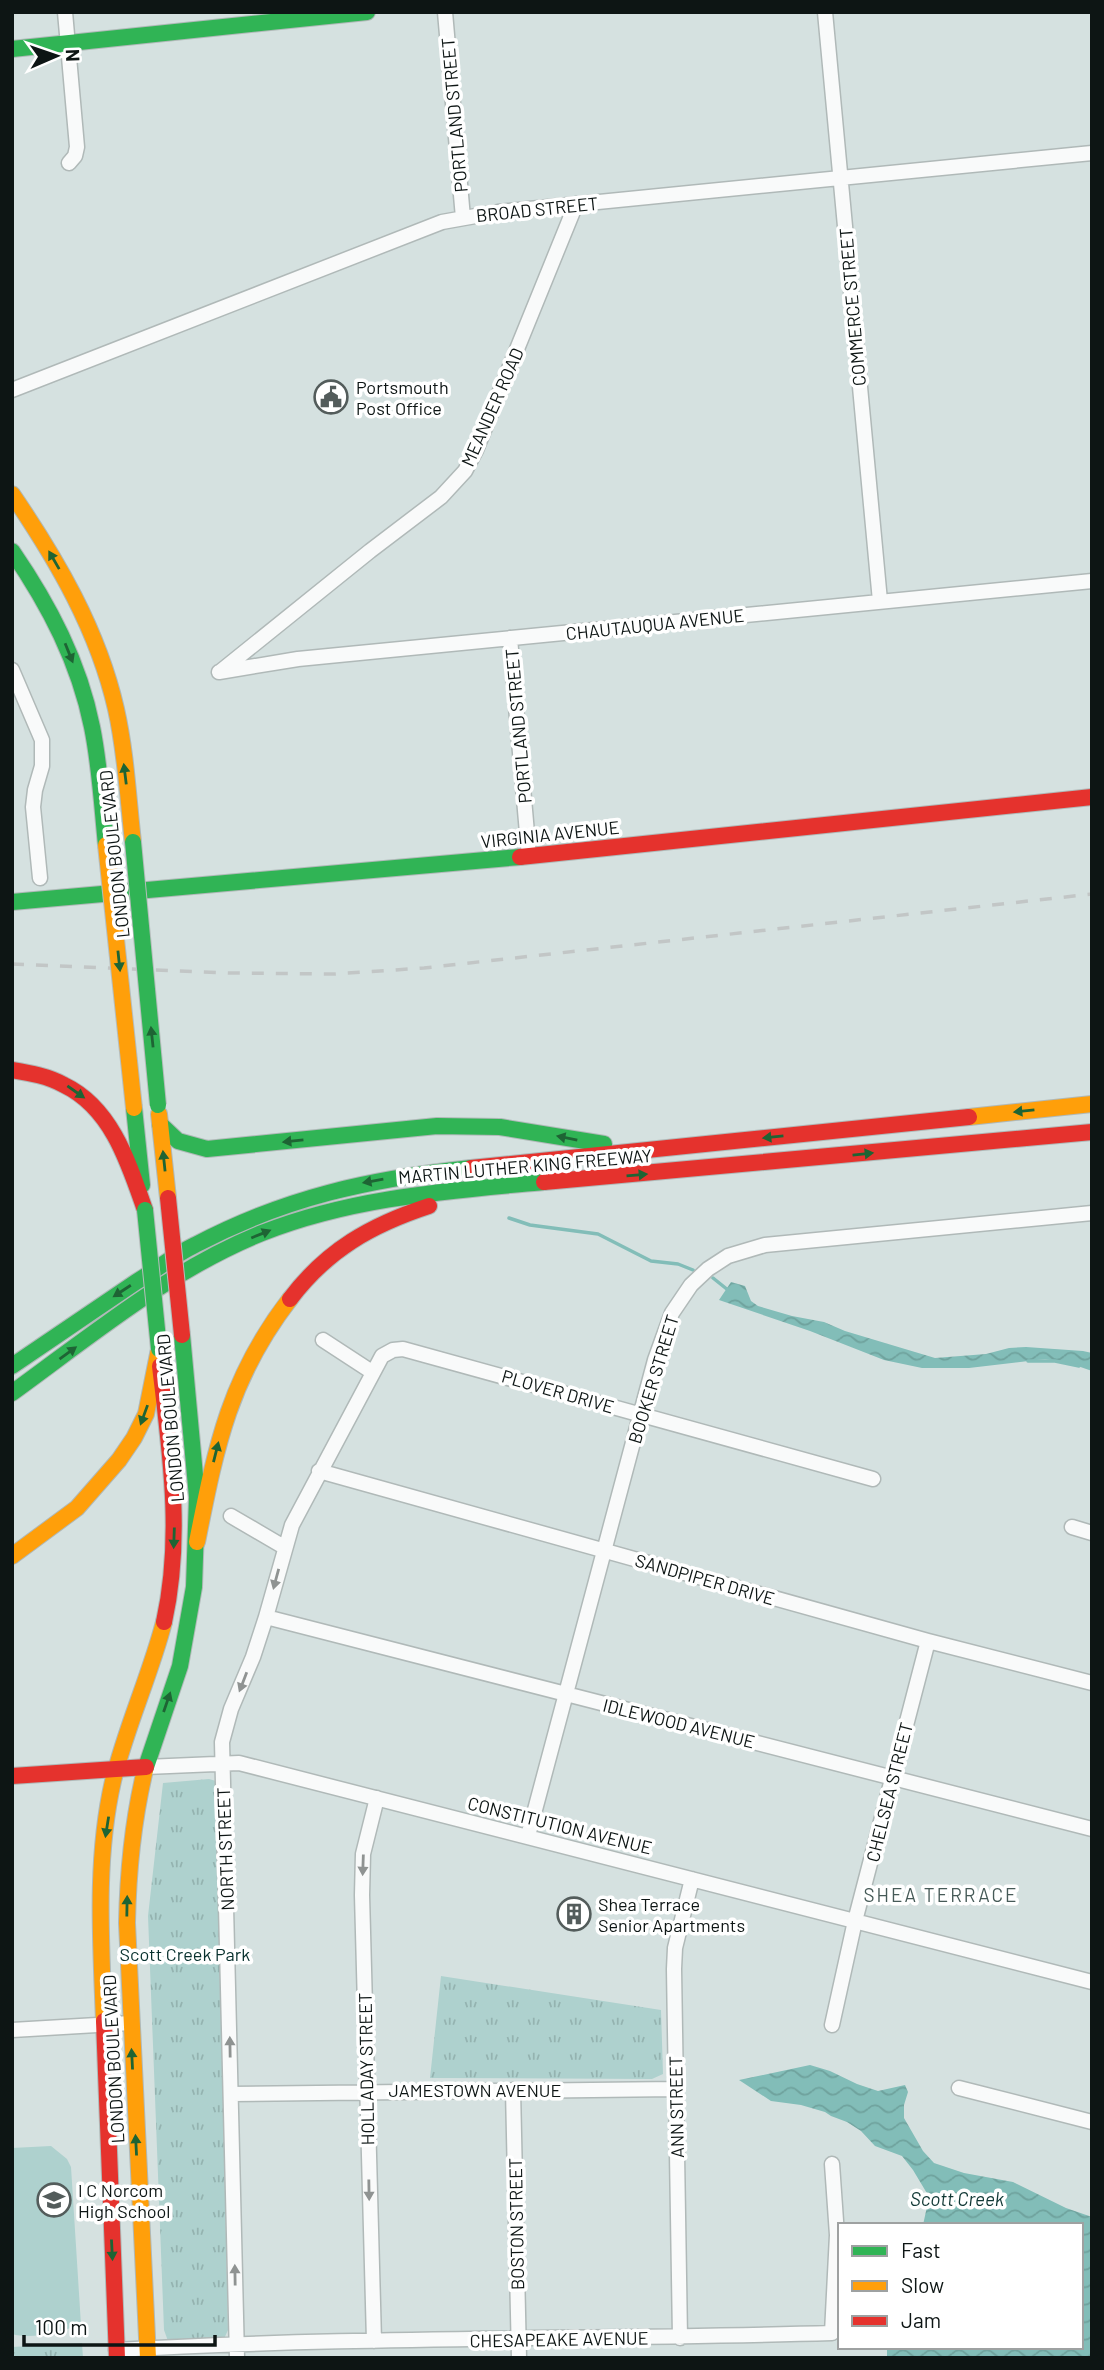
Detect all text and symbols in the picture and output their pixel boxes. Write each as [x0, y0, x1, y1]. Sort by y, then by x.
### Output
north arrow [21, 21, 91, 91]
street label: PORTLAND STREET [436, 37, 472, 193]
text: N [62, 49, 85, 62]
street label: BROAD STREET [475, 192, 599, 226]
street label: COMMERCE STREET [834, 227, 870, 387]
street label: MEANDER ROAD [456, 344, 528, 470]
place label: Portsmouth Post Office [356, 376, 449, 419]
public building icon: Portsmouth Post Office [312, 378, 350, 416]
one-way arrow [48, 551, 60, 570]
street label: CHAUTAUQUA AVENUE [565, 604, 745, 644]
one-way arrow [63, 643, 74, 664]
street label: PORTLAND STREET [500, 648, 536, 804]
one-way arrow [120, 763, 131, 785]
street label: LONDON BOULEVARD [94, 769, 134, 939]
street label: VIRGINIA AVENUE [480, 816, 620, 852]
one-way arrow [113, 950, 124, 972]
one-way arrow [146, 1026, 157, 1048]
one-way arrow [67, 1085, 85, 1099]
one-way arrow [1013, 1106, 1035, 1117]
one-way arrow [762, 1132, 784, 1143]
one-way arrow [556, 1133, 578, 1144]
one-way arrow [281, 1136, 303, 1147]
street label: MARTIN LUTHER KING FREEWAY [397, 1144, 653, 1188]
one-way arrow [853, 1148, 875, 1159]
one-way arrow [158, 1150, 169, 1172]
one-way arrow [626, 1169, 648, 1180]
one-way arrow [362, 1176, 384, 1187]
one-way arrow [251, 1229, 272, 1240]
one-way arrow [112, 1285, 131, 1298]
street label: BOOKER STREET [623, 1312, 683, 1446]
street label: LONDON BOULEVARD [152, 1333, 188, 1503]
one-way arrow [59, 1346, 77, 1360]
street label: PLOVER DRIVE [499, 1364, 617, 1418]
one-way arrow [138, 1404, 149, 1425]
one-way arrow [211, 1441, 222, 1463]
one-way arrow [169, 1528, 180, 1550]
street label: SANDPIPER DRIVE [633, 1549, 777, 1609]
one-way arrow [270, 1569, 281, 1591]
one-way arrow [238, 1671, 249, 1692]
one-way arrow [162, 1691, 173, 1712]
street label: IDLEWOOD AVENUE [601, 1693, 757, 1753]
street label: CHELSEA STREET [861, 1720, 917, 1864]
street label: NORTH STREET [212, 1787, 238, 1911]
street label: CONSTITUTION AVENUE [466, 1791, 654, 1859]
one-way arrow [101, 1816, 112, 1838]
one-way arrow [357, 1854, 368, 1876]
district label: SHEA TERRACE [864, 1883, 1018, 1906]
place label: Shea Terrace Senior Apartments [598, 1893, 745, 1936]
one-way arrow [121, 1895, 133, 1917]
building icon: Shea Terrace Senior Apartments [555, 1895, 593, 1933]
park label: Scott Creek Park [120, 1943, 250, 1965]
street label: LONDON BOULEVARD [98, 1974, 128, 2144]
street label: HOLLADAY STREET [354, 1992, 378, 2146]
one-way arrow [224, 2036, 236, 2058]
one-way arrow [127, 2047, 138, 2069]
street label: ANN STREET [664, 2056, 688, 2158]
street label: JAMESTOWN AVENUE [389, 2079, 561, 2101]
one-way arrow [131, 2133, 142, 2155]
street label: BOSTON STREET [504, 2158, 528, 2290]
place label: I C Norcom High School [78, 2179, 171, 2222]
one-way arrow [363, 2179, 375, 2201]
school or university icon: I C Norcom High School [35, 2181, 73, 2219]
water label: Scott Creek [910, 2187, 1005, 2210]
legend [838, 2223, 1083, 2349]
text: Fast [901, 2237, 941, 2262]
one-way arrow [107, 2239, 118, 2261]
one-way arrow [229, 2264, 240, 2286]
text: Slow [901, 2272, 944, 2297]
scale bar [24, 2304, 215, 2348]
text: Jam [901, 2307, 941, 2332]
text: 100 m [35, 2314, 88, 2339]
street label: CHESAPEAKE AVENUE [469, 2326, 649, 2352]

